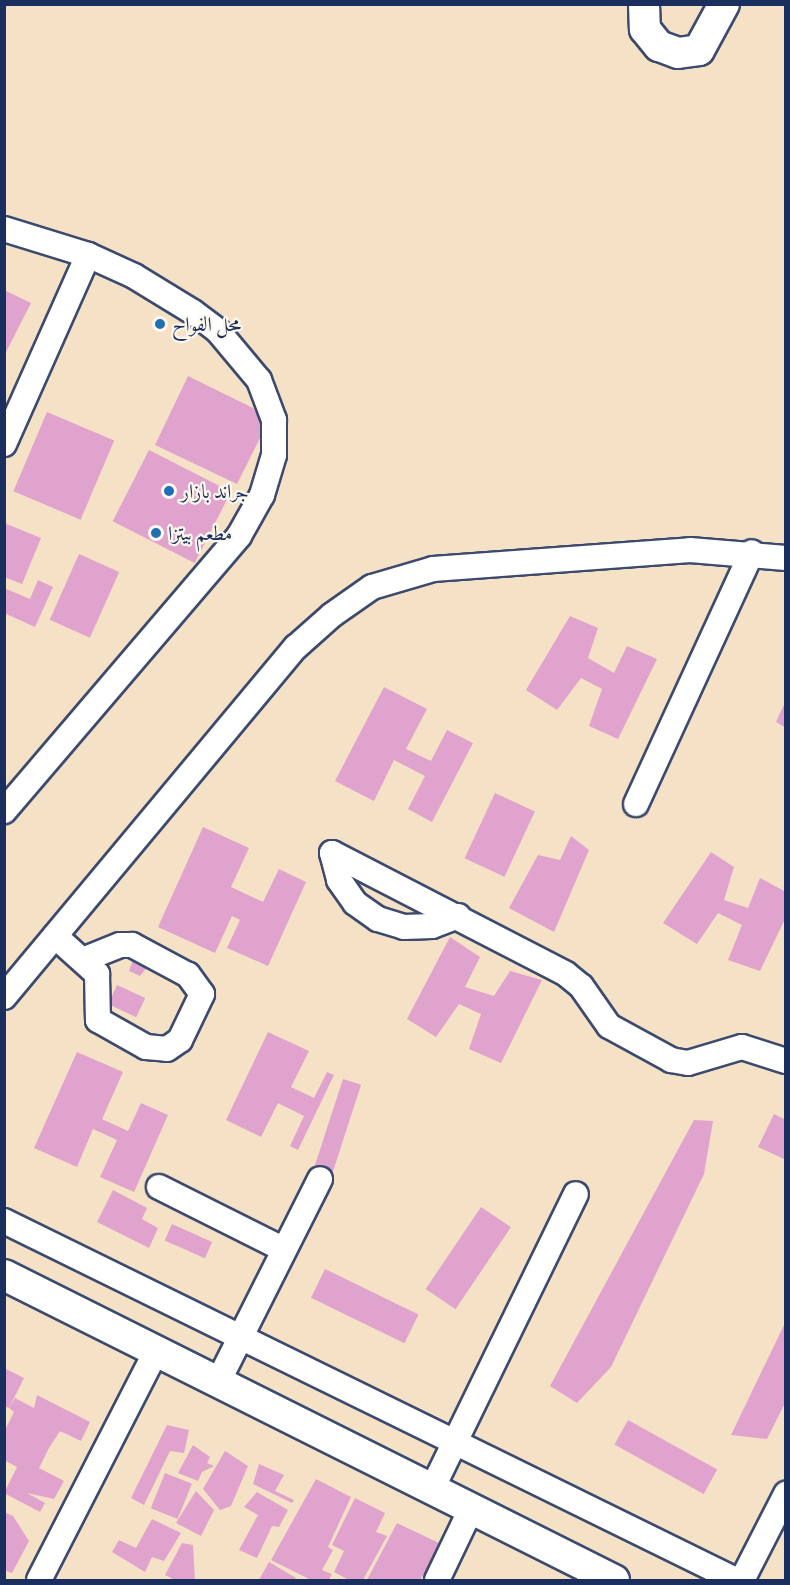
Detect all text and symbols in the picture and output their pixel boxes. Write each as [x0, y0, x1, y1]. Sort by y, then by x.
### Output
place label: محل الفواح [172, 312, 241, 336]
marker: محل الفواح [153, 317, 167, 331]
place label: جراند بازار [181, 479, 249, 503]
marker: جراند بازار [162, 484, 176, 498]
place label: مطعم بيتزا [168, 521, 232, 545]
marker: مطعم بيتزا [149, 526, 163, 540]

